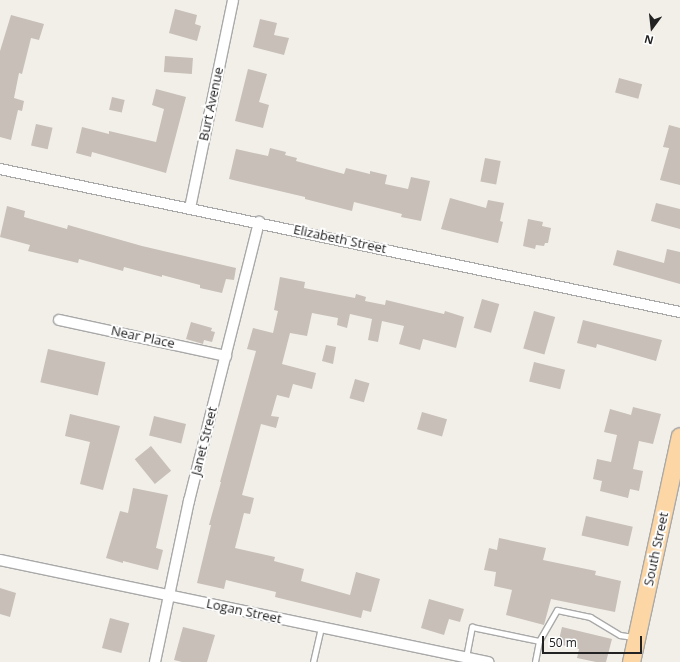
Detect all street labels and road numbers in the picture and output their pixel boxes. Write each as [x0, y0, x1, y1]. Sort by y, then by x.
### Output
street label: Burt Avenue [196, 66, 226, 142]
street label: Elizabeth Street [292, 222, 388, 256]
street label: Near Place [110, 323, 176, 351]
street label: Janet Street [188, 405, 220, 477]
street label: South Street [641, 511, 671, 587]
street label: Logan Street [205, 595, 283, 627]

